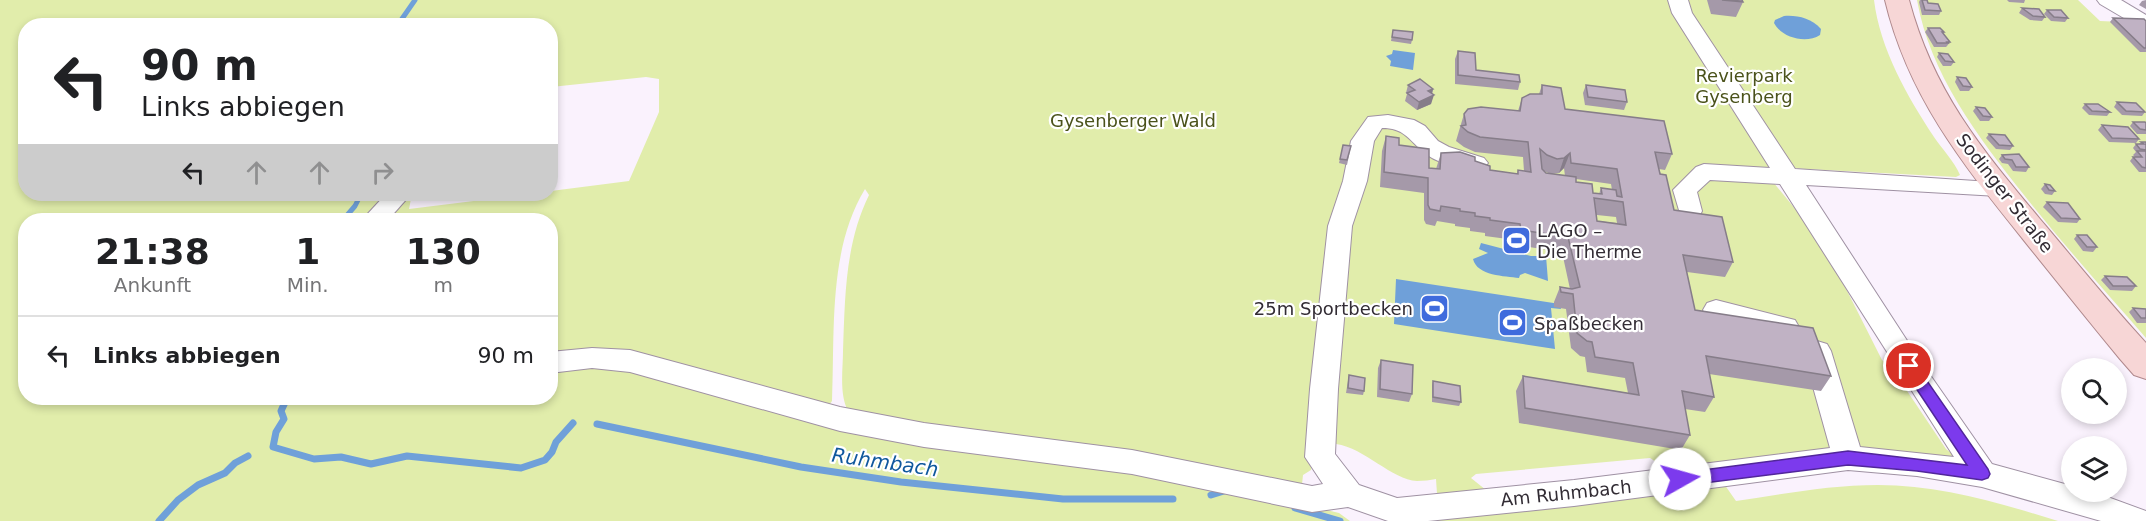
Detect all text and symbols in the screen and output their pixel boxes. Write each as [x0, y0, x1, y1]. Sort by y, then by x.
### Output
text: 90 m [141, 41, 258, 90]
icon: left [42, 42, 120, 120]
park label: Revierpark Gysenberg [1695, 65, 1793, 107]
text: Links abbiegen [141, 91, 345, 122]
park label: Gysenberger Wald [1050, 110, 1216, 131]
street label: Sodinger Straße [1952, 129, 2058, 257]
icon: left [177, 156, 210, 189]
icon: ahead [240, 156, 273, 189]
icon: ahead [303, 156, 336, 189]
icon: right [366, 156, 399, 189]
place label: LAGO – Die Therme [1537, 220, 1642, 262]
sports icon: LAGO – Die Therme [1500, 224, 1532, 256]
text: 21:38 [95, 231, 210, 272]
text: 1 [295, 231, 320, 272]
text: 130 [406, 231, 481, 272]
text: Ankunft [114, 273, 191, 297]
text: Min. [287, 273, 329, 297]
text: m [434, 273, 453, 297]
sports icon: 25m Sportbecken [1418, 292, 1450, 324]
place label: 25m Sportbecken [1254, 298, 1413, 319]
sports icon: Spaßbecken [1497, 307, 1529, 339]
place label: Spaßbecken [1534, 313, 1644, 334]
icon: left [42, 339, 75, 372]
pin [1883, 340, 1934, 391]
text: Links abbiegen [93, 343, 281, 368]
text: 90 m [478, 343, 534, 368]
icon: arrive [1892, 349, 1925, 382]
map controls [2061, 358, 2127, 502]
button: search [2061, 358, 2127, 424]
button: layers [2061, 436, 2127, 502]
water label: Ruhmbach [830, 443, 940, 481]
position arrow [1648, 447, 1712, 511]
street label: Am Ruhmbach [1500, 476, 1632, 510]

